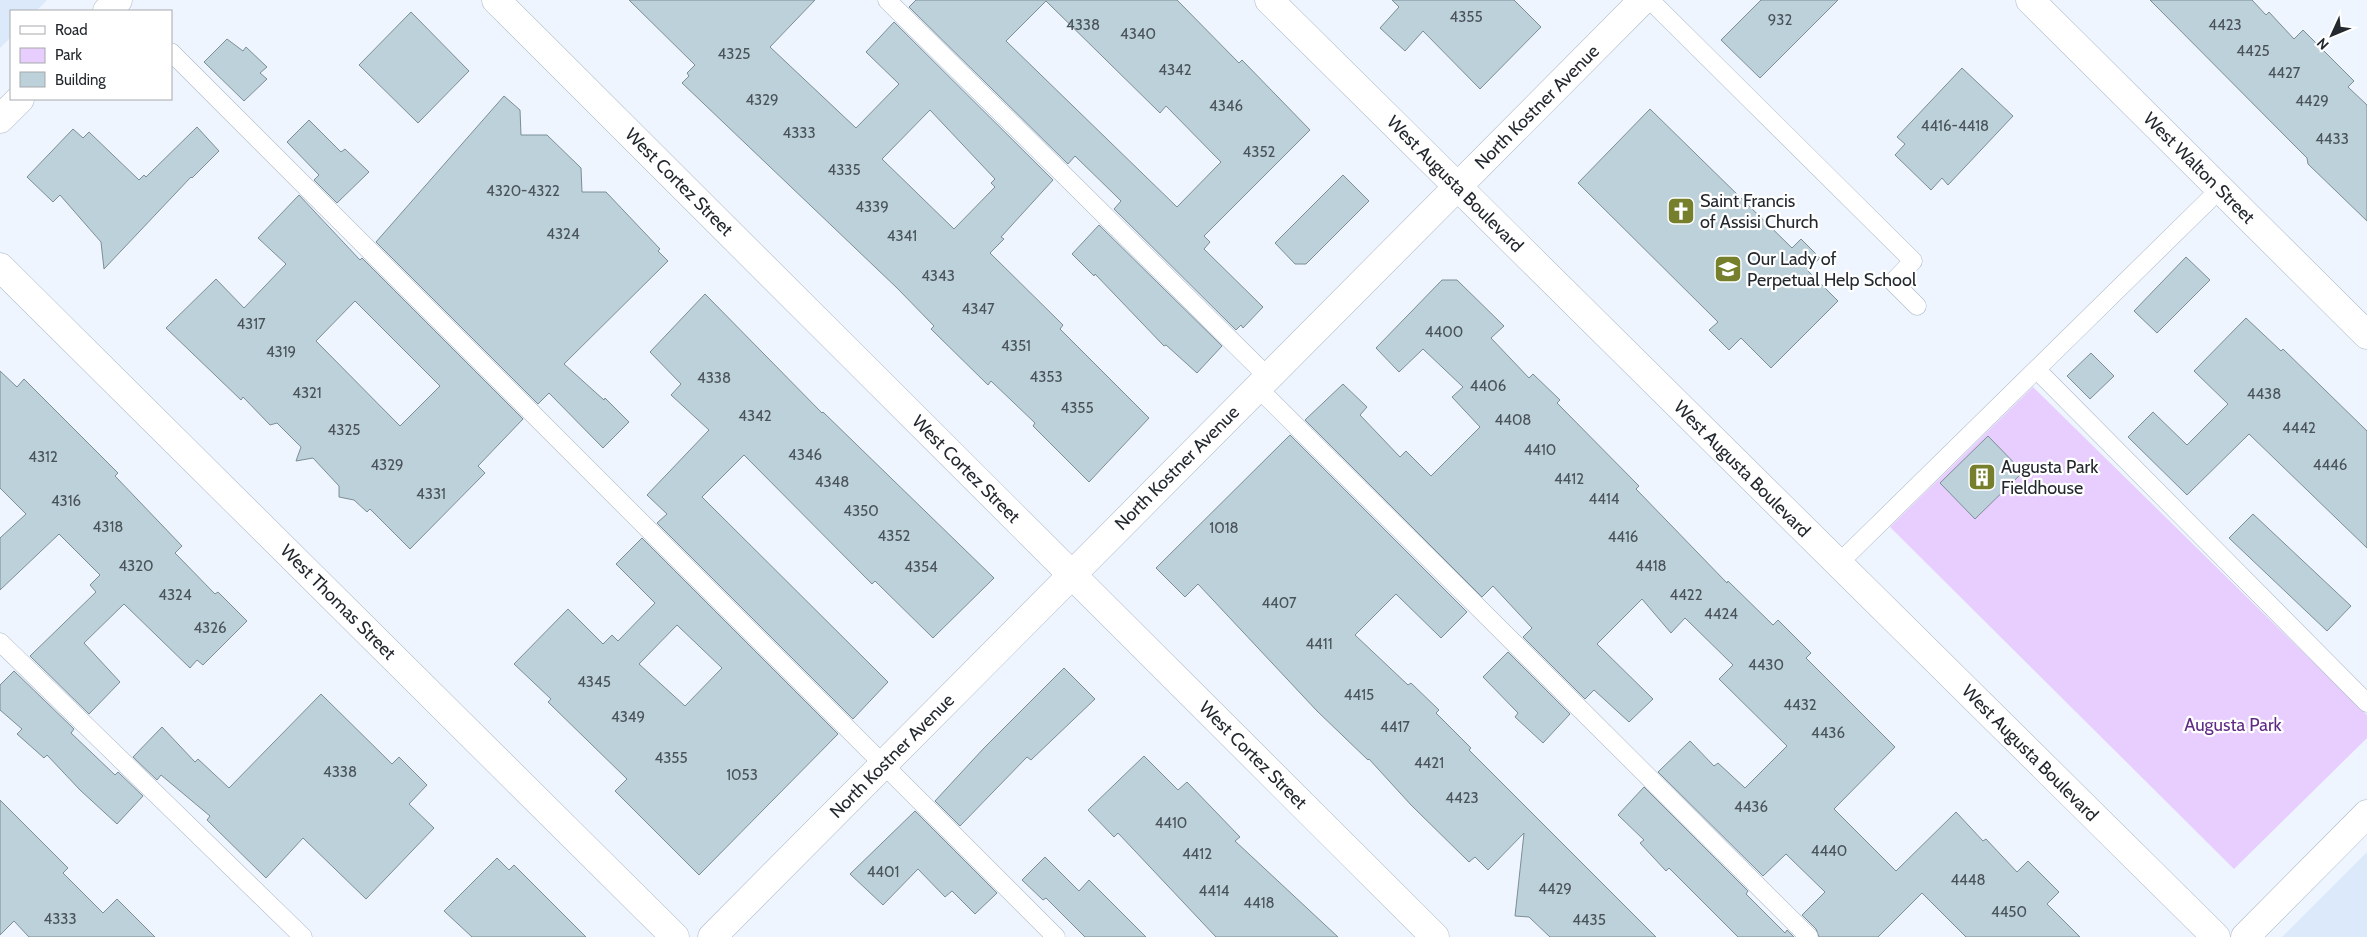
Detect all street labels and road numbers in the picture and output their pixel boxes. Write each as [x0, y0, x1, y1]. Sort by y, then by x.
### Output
street label: North Kostner Avenue [1470, 40, 1604, 174]
street label: West Walton Street [2139, 108, 2259, 228]
street label: West Augusta Boulevard [1382, 111, 1528, 257]
street label: West Cortez Street [620, 123, 738, 241]
street label: West Augusta Boulevard [1669, 396, 1815, 542]
street label: North Kostner Avenue [1110, 401, 1244, 535]
street label: West Cortez Street [907, 410, 1025, 528]
street label: West Thomas Street [276, 540, 400, 664]
street label: West Augusta Boulevard [1957, 680, 2103, 826]
street label: North Kostner Avenue [825, 689, 959, 823]
street label: West Cortez Street [1194, 696, 1312, 814]

